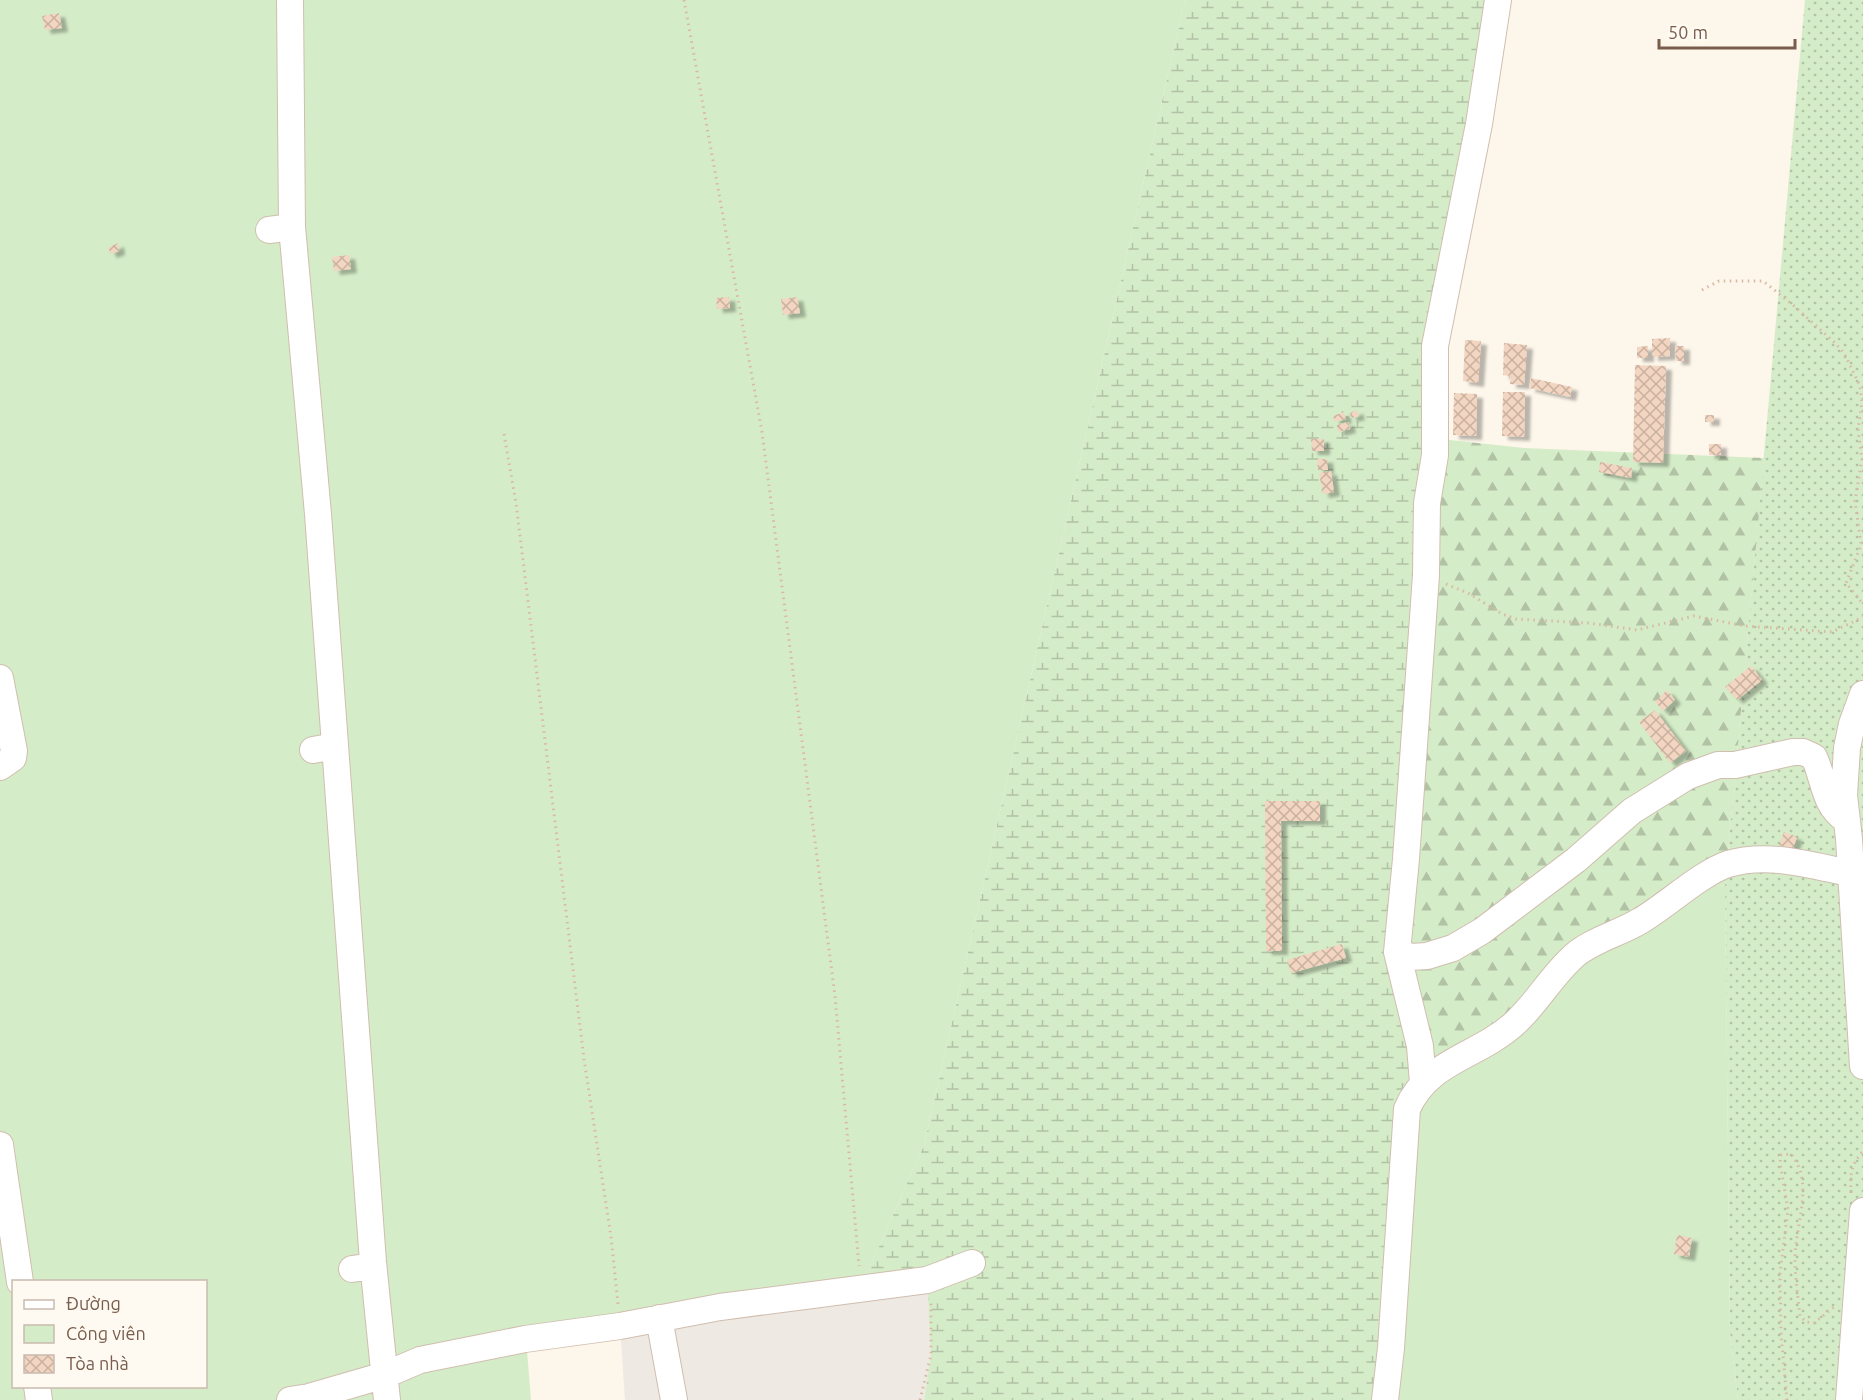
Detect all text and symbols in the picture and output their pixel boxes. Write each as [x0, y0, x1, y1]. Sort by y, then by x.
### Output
scale bar [1659, 12, 1796, 50]
text: 50 m [1668, 22, 1708, 42]
legend [12, 1280, 207, 1388]
text: Đường [66, 1293, 121, 1313]
text: Công viên [66, 1323, 146, 1343]
text: Tòa nhà [66, 1353, 129, 1373]

